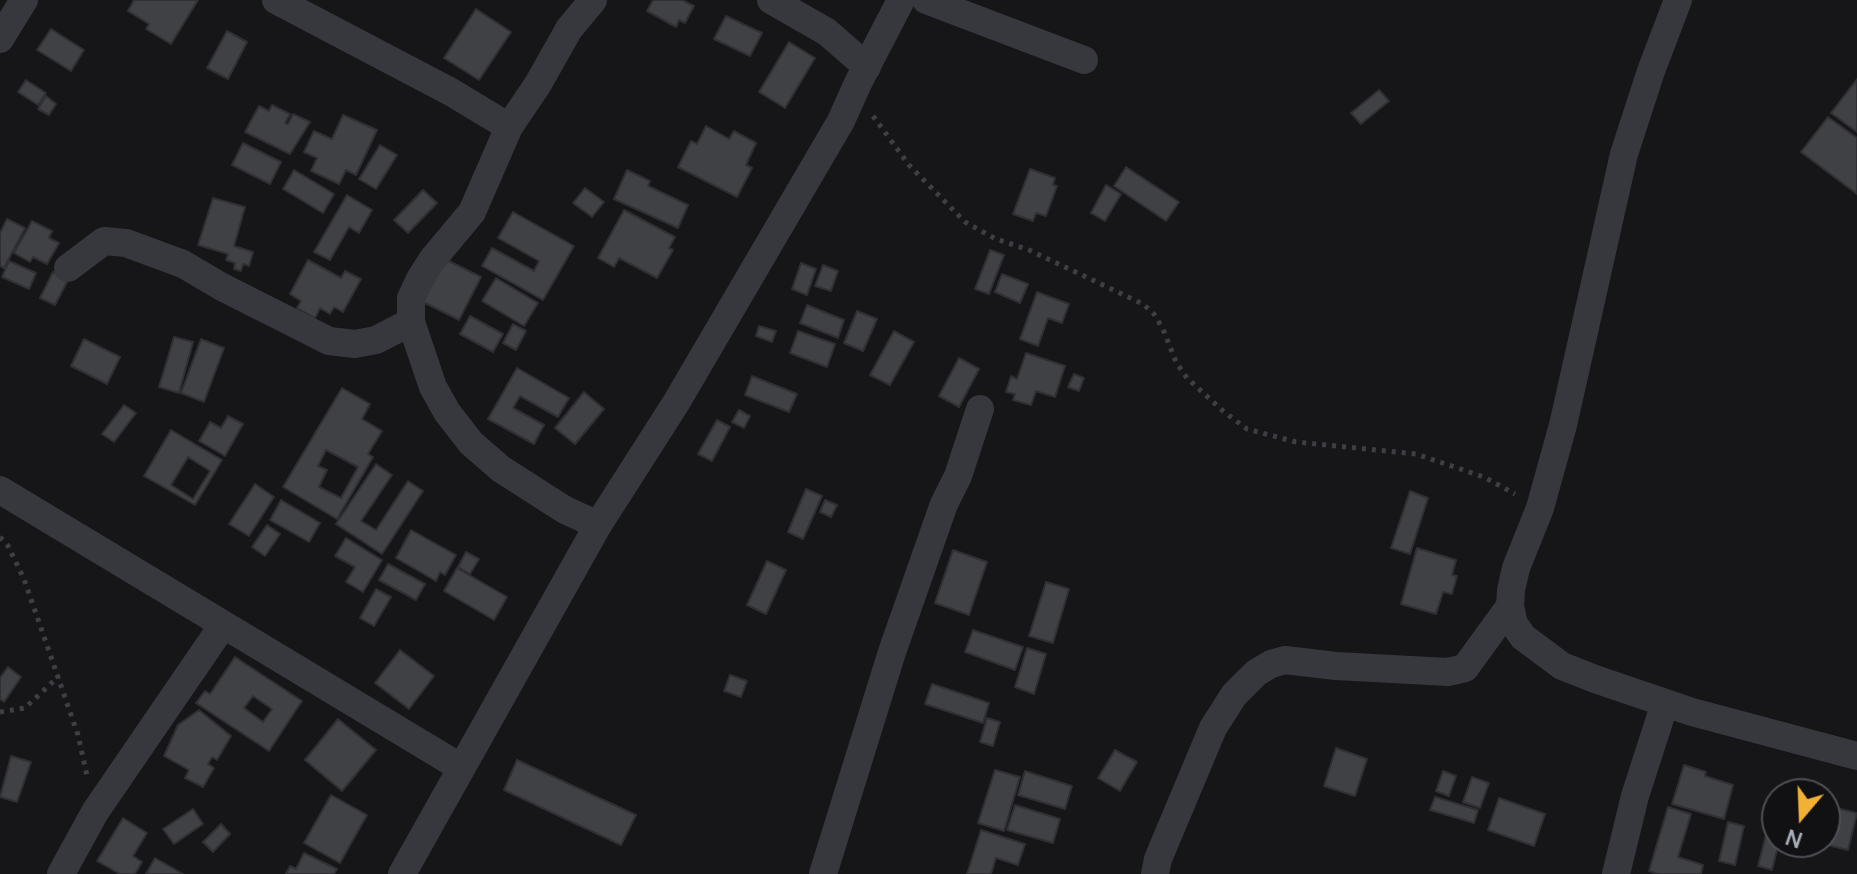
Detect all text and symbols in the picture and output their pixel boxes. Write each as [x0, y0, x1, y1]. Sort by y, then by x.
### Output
north arrow [1761, 778, 1841, 858]
text: N [1781, 822, 1806, 856]

